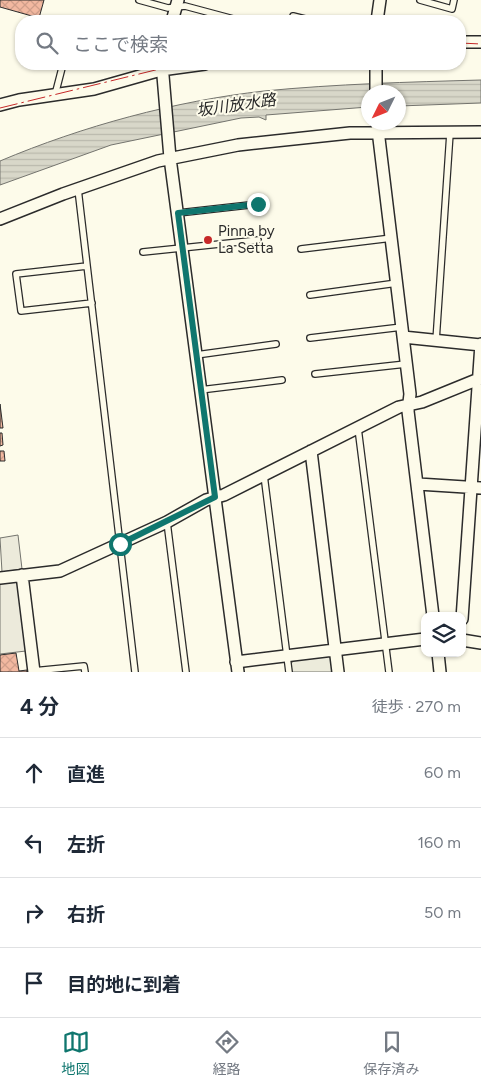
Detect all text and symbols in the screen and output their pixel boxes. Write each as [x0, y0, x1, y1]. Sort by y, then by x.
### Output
search box [15, 15, 466, 70]
icon: search [33, 29, 61, 57]
text: ここで検索 [73, 33, 168, 56]
north arrow [361, 85, 406, 130]
water label: 坂川放水路 [195, 90, 279, 120]
route end [247, 193, 270, 216]
place label: Pinna by La Setta [218, 222, 275, 257]
marker: Pinna by La Setta [202, 234, 214, 246]
route start [109, 533, 132, 556]
map controls [421, 612, 466, 657]
button: layers [421, 612, 466, 657]
text: 4 分 [20, 694, 59, 719]
text: 徒歩 · 270 m [372, 697, 461, 716]
icon: ahead [20, 759, 48, 787]
text: 直進 [67, 763, 105, 786]
text: 60 m [424, 763, 461, 782]
icon: left [20, 829, 48, 857]
text: 左折 [67, 833, 105, 856]
text: 160 m [418, 833, 461, 852]
icon: right [20, 899, 48, 927]
text: 右折 [67, 903, 105, 926]
text: 50 m [424, 903, 461, 922]
icon: arrive [20, 969, 48, 997]
text: 目的地に到着 [67, 973, 181, 996]
tab: 地図 [62, 1028, 90, 1078]
tab: 経路 [213, 1028, 241, 1078]
tab: 保存済み [364, 1028, 420, 1078]

